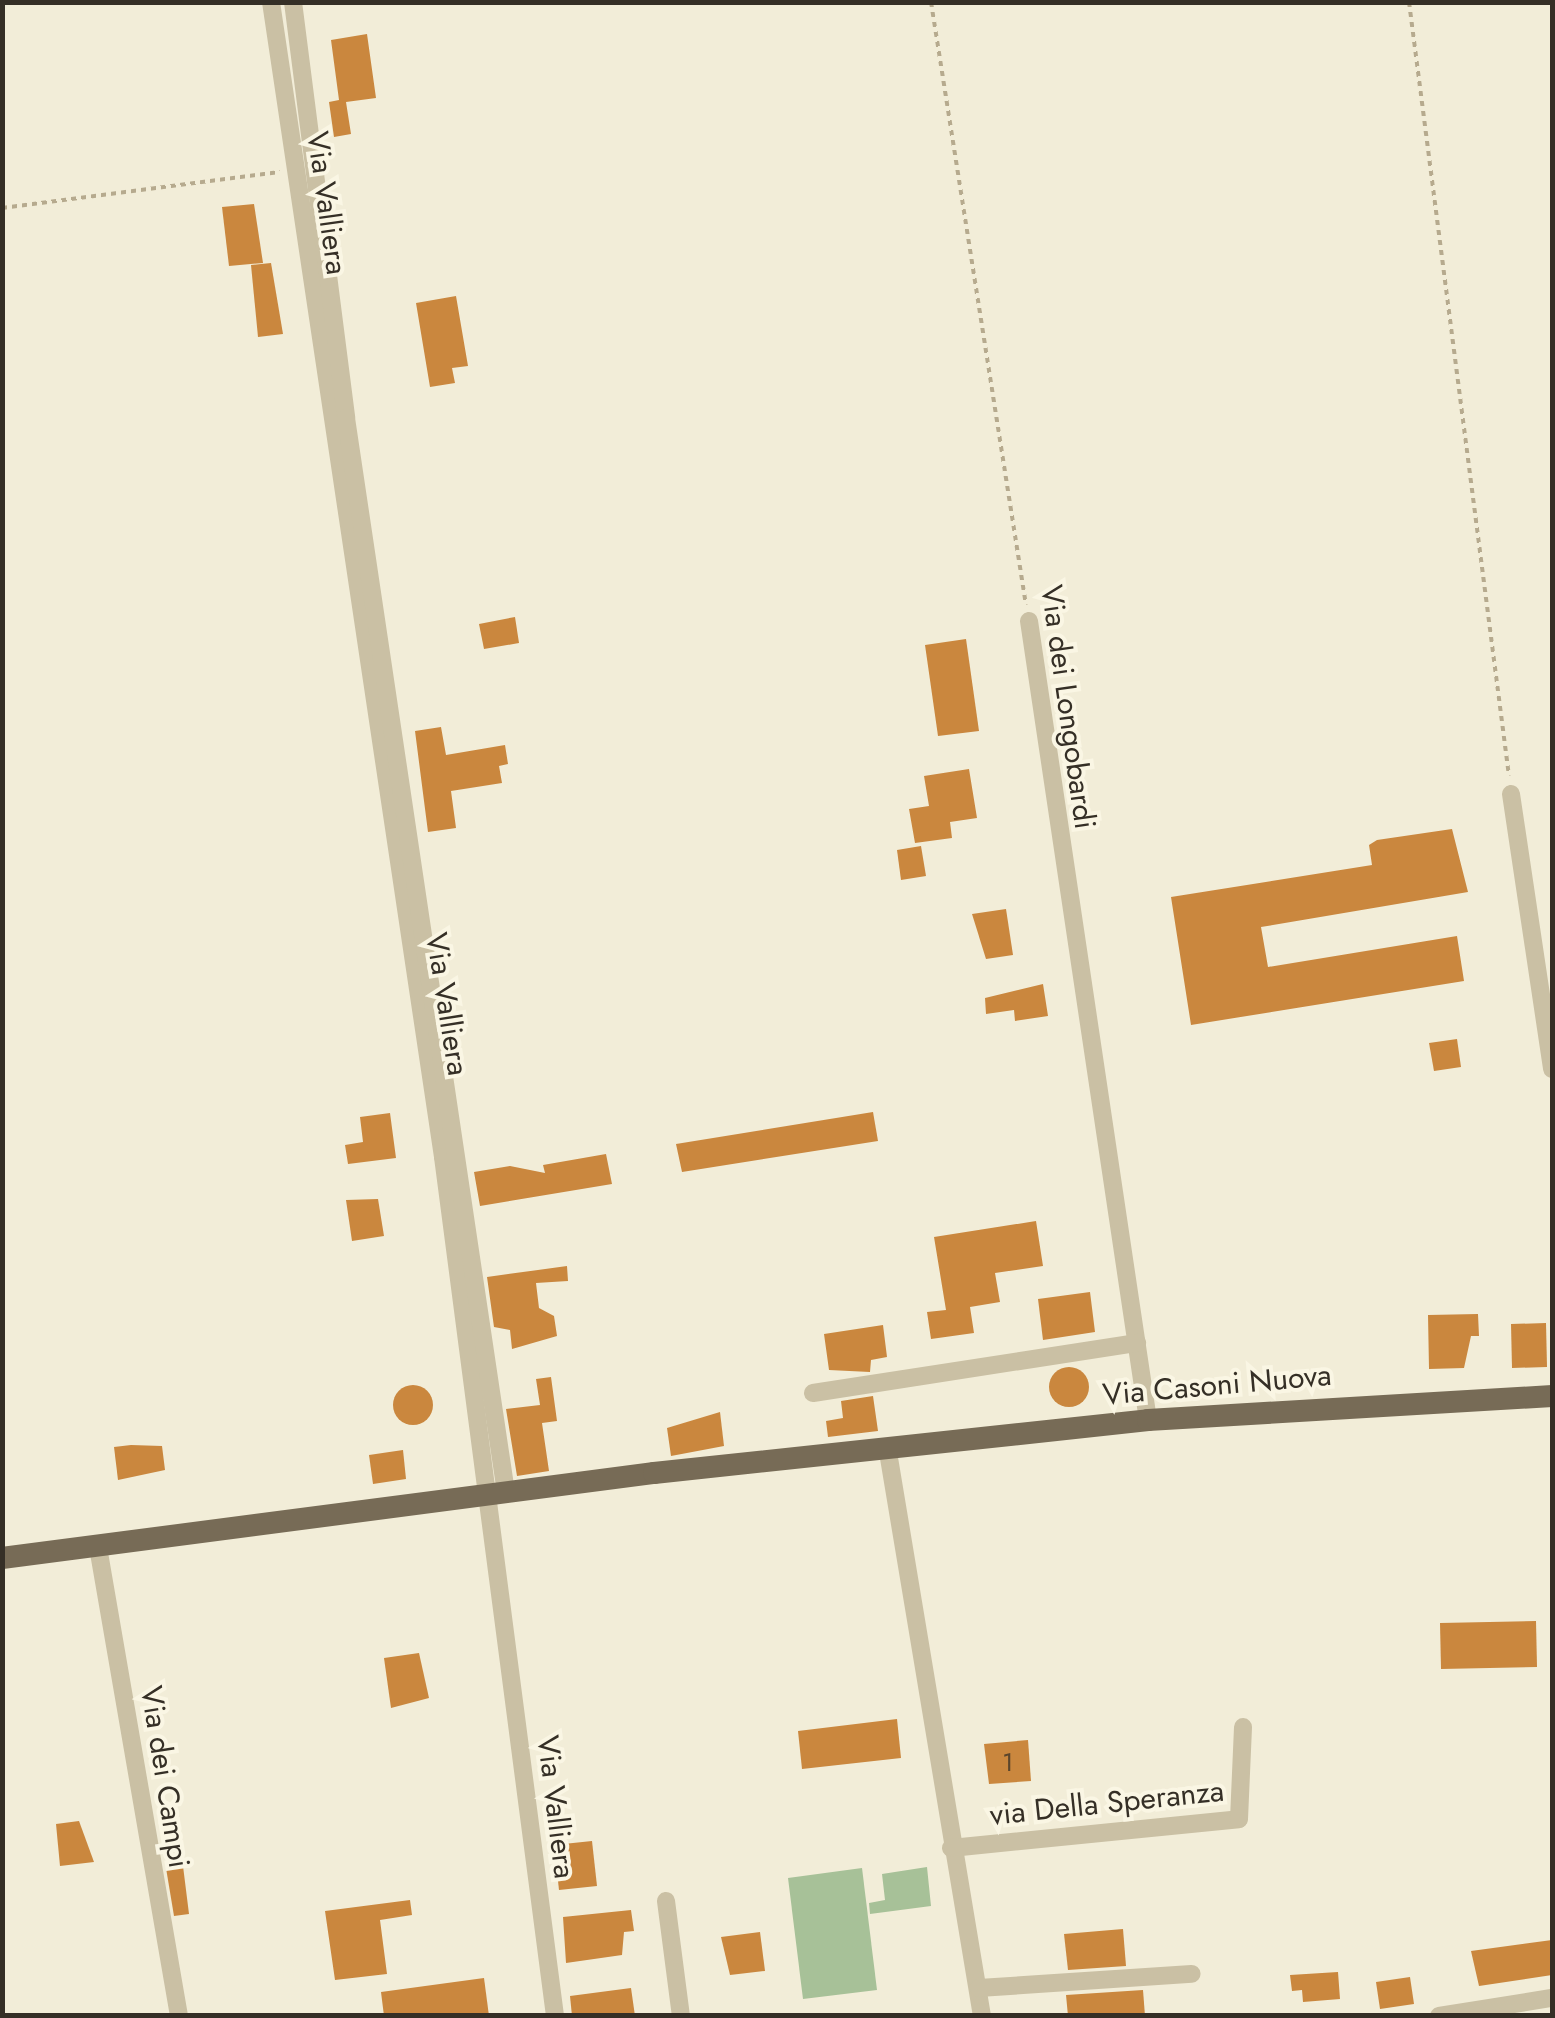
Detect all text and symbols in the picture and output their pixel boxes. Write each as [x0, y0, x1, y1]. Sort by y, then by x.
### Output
street label: Via Valliera [299, 129, 355, 277]
street label: Via dei Longobardi [1033, 583, 1103, 831]
street label: Via Valliera [418, 930, 476, 1078]
street label: Via Casoni Nuova [1101, 1357, 1333, 1413]
street label: Via dei Campi [133, 1683, 197, 1871]
street label: Via Valliera [529, 1733, 583, 1881]
house number: 1 [1002, 1747, 1014, 1777]
street label: via Della Speranza [988, 1773, 1226, 1833]

